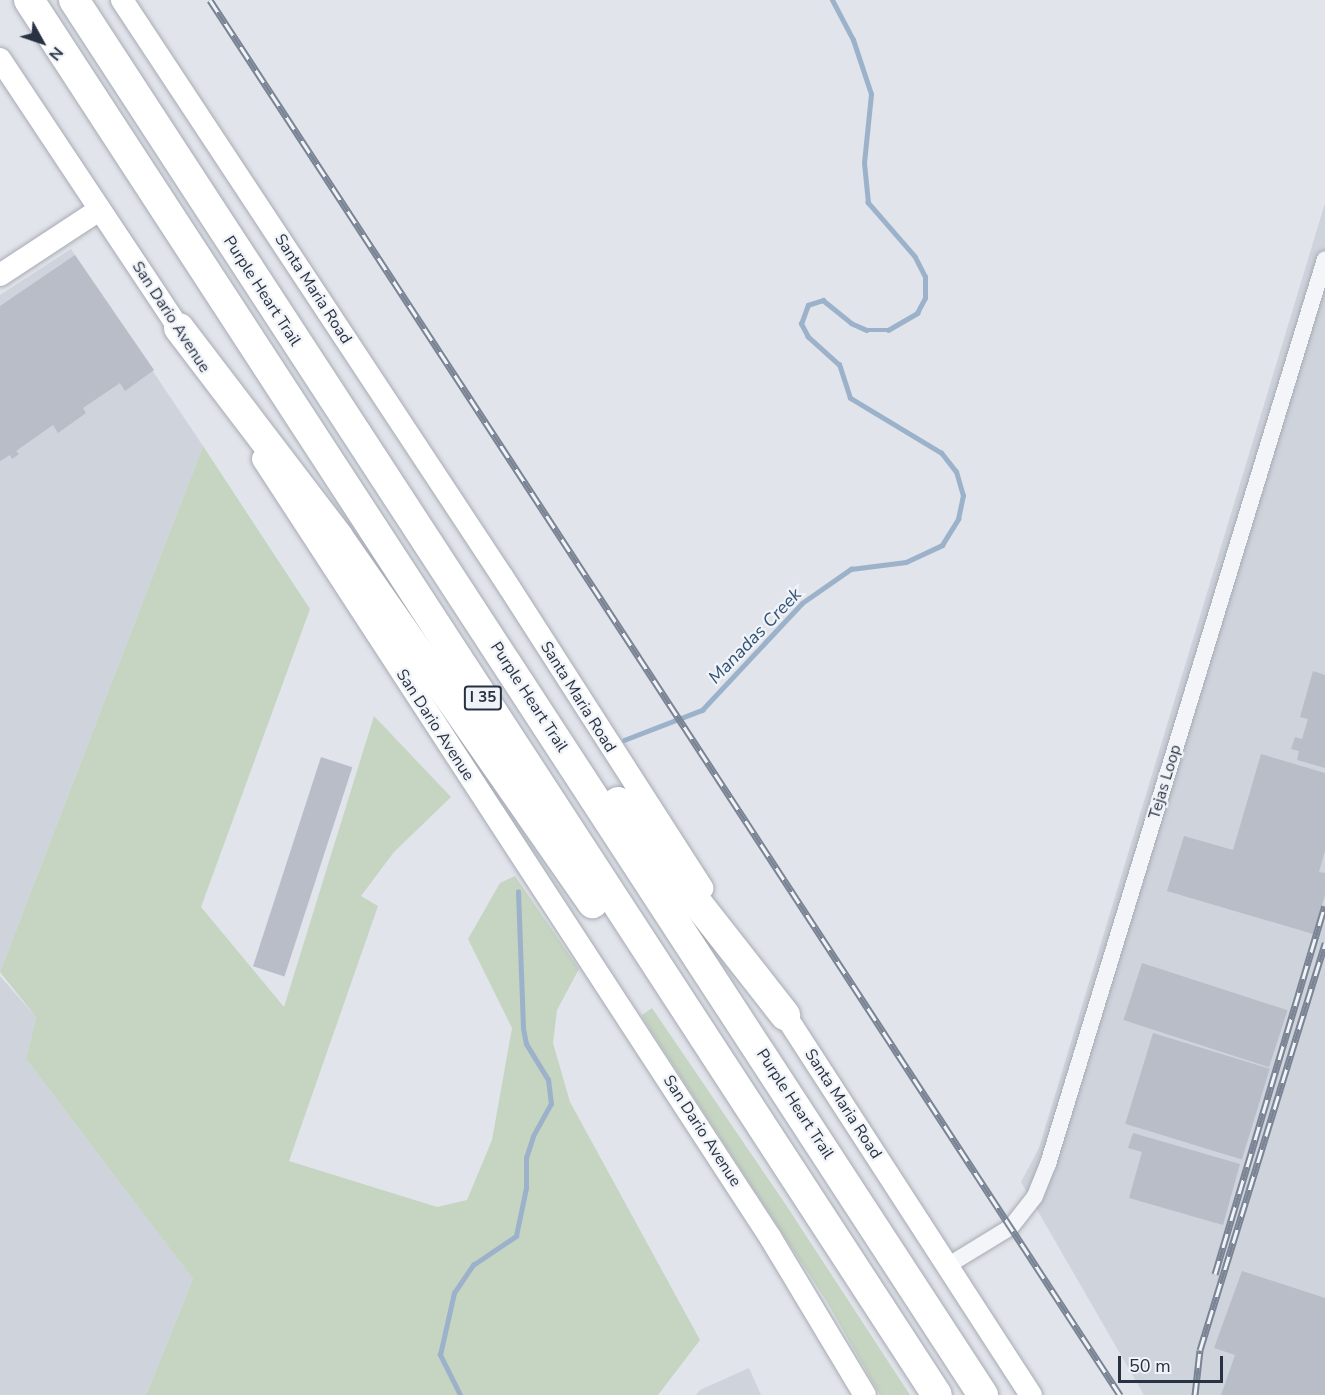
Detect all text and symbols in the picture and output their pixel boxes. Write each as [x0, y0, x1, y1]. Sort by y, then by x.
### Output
north arrow [12, 12, 72, 72]
text: N [44, 42, 68, 65]
street label: Santa Maria Road [270, 231, 356, 347]
street label: Purple Heart Trail [219, 232, 305, 350]
street label: San Dario Avenue [128, 258, 214, 376]
water label: Manadas Creek [704, 584, 806, 688]
street label: Purple Heart Trail [486, 638, 572, 756]
street label: Santa Maria Road [536, 638, 620, 756]
street label: San Dario Avenue [392, 666, 478, 784]
road number: I 35 [464, 686, 502, 710]
street label: Tejas Loop [1145, 743, 1185, 821]
street label: Purple Heart Trail [752, 1045, 838, 1163]
street label: Santa Maria Road [800, 1046, 886, 1162]
street label: San Dario Avenue [659, 1072, 745, 1190]
scale bar [1121, 1344, 1226, 1382]
text: 50 m [1129, 1354, 1171, 1378]

